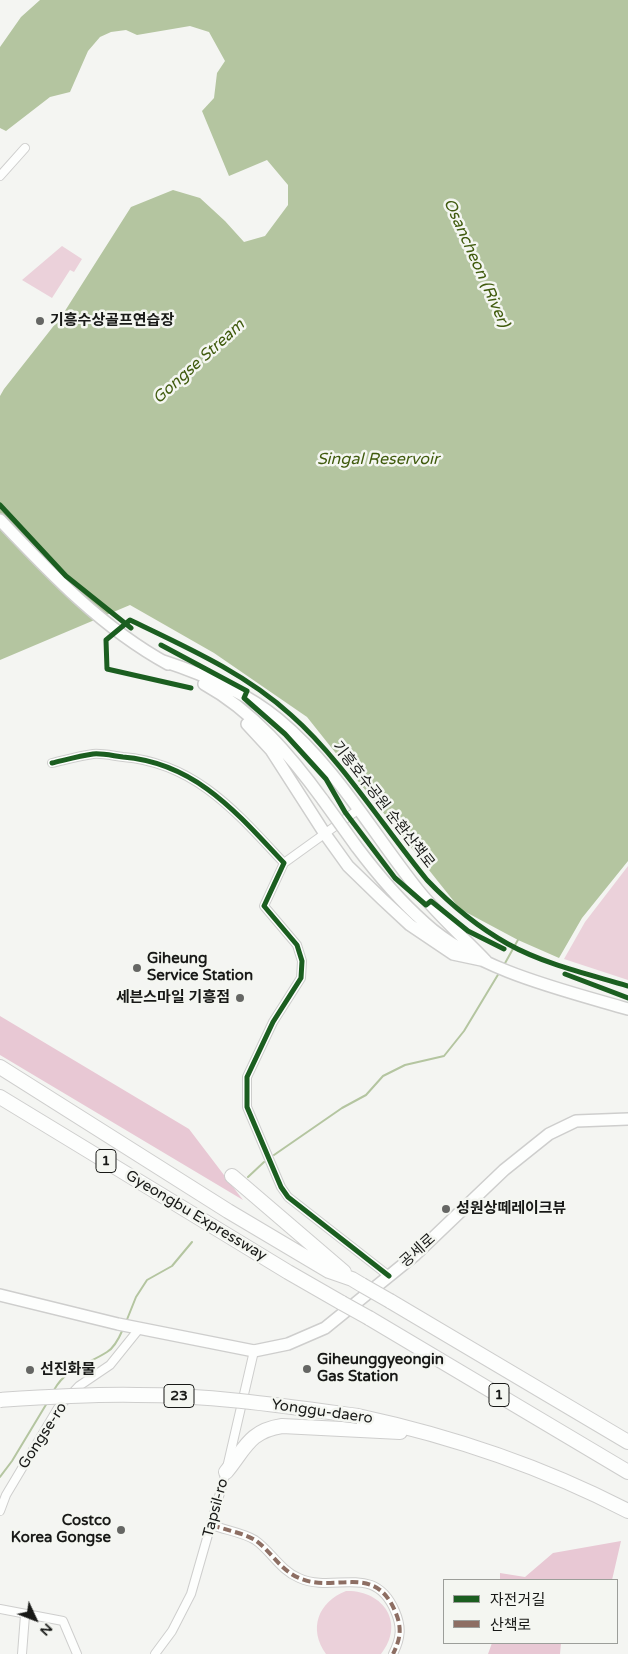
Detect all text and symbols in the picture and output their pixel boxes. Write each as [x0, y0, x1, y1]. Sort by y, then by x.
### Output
water label: Osancheon (River) [439, 196, 513, 330]
place label: 기흥수상골프연습장 [50, 312, 174, 330]
marker: 기흥수상골프연습장 [34, 315, 46, 327]
water label: Gongse Stream [149, 316, 249, 408]
water label: Singal Reservoir [317, 450, 439, 470]
street label: 기흥호수공원 순환산책로 [328, 738, 438, 872]
place label: Giheung Service Station [147, 950, 253, 985]
marker: Giheung Service Station [131, 962, 143, 974]
place label: 세븐스마일 기흥점 [116, 989, 230, 1007]
marker: 세븐스마일 기흥점 [234, 992, 246, 1004]
road number: 1 [96, 1150, 116, 1172]
street label: Gyeongbu Expressway [122, 1167, 270, 1265]
place label: 성원상떼레이크뷰 [456, 1200, 566, 1218]
marker: 성원상떼레이크뷰 [440, 1203, 452, 1215]
street label: 공세로 [397, 1230, 439, 1272]
place label: Giheunggyeongin Gas Station [317, 1351, 444, 1386]
place label: 선진화물 [40, 1361, 95, 1379]
marker: Giheunggyeongin Gas Station [301, 1363, 313, 1375]
marker: 선진화물 [24, 1364, 36, 1376]
road number: 23 [164, 1384, 194, 1408]
road number: 1 [489, 1384, 509, 1406]
street label: Yonggu-daero [270, 1396, 374, 1428]
street label: Gongse-ro [15, 1399, 71, 1473]
street label: Tapsil-ro [199, 1477, 233, 1539]
place label: Costco Korea Gongse [11, 1512, 111, 1547]
marker: Costco Korea Gongse [115, 1524, 127, 1536]
legend [443, 1579, 618, 1644]
text: 자전거길 [490, 1591, 545, 1609]
north arrow [10, 1594, 60, 1644]
text: 산책로 [490, 1616, 531, 1634]
text: N [36, 1620, 56, 1639]

